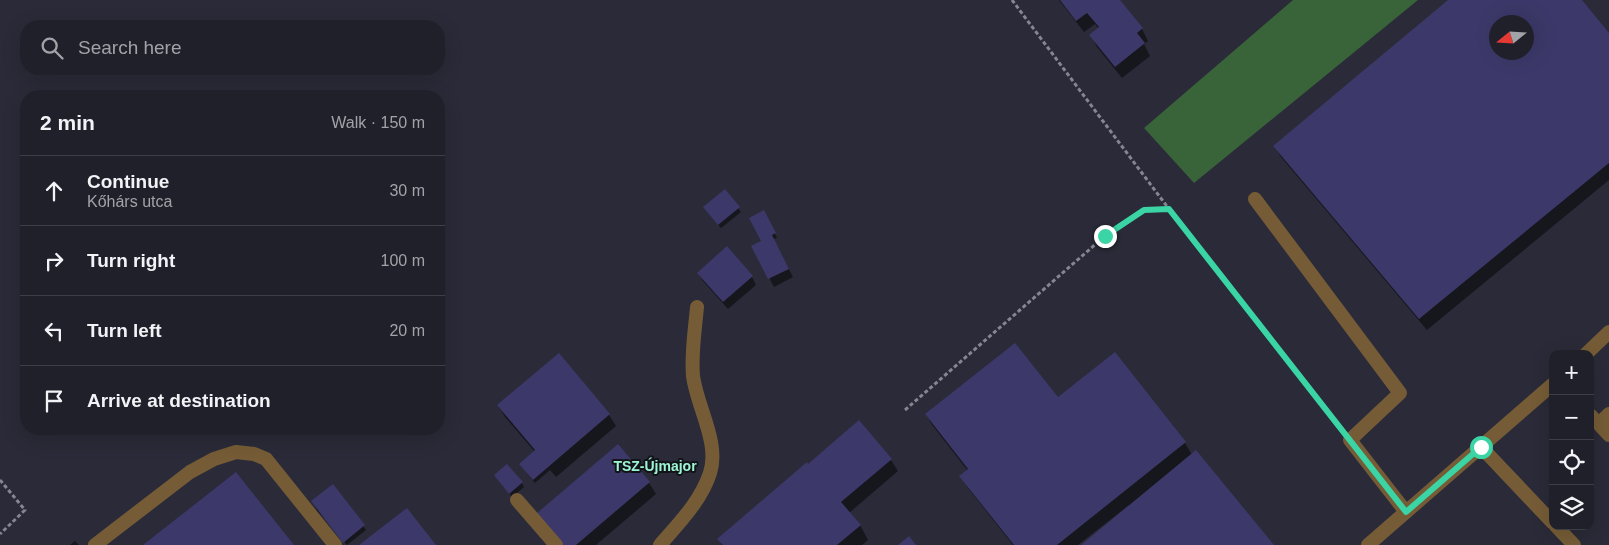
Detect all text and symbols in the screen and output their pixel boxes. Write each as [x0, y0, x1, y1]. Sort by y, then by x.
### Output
north arrow [1489, 15, 1534, 60]
search box [20, 20, 445, 75]
icon: search [38, 34, 66, 62]
text: Search here [78, 37, 182, 58]
text: 2 min [40, 111, 95, 134]
text: Walk · 150 m [331, 114, 425, 131]
text: Continue [87, 171, 169, 192]
icon: ahead [40, 177, 68, 205]
text: 30 m [389, 182, 425, 199]
text: Kőhárs utca [87, 193, 172, 210]
route end [1094, 225, 1117, 248]
icon: right [40, 247, 68, 275]
text: Turn right [87, 250, 175, 271]
text: 100 m [381, 252, 425, 269]
icon: left [40, 317, 68, 345]
text: Turn left [87, 320, 162, 341]
text: 20 m [389, 322, 425, 339]
map controls [1549, 350, 1594, 530]
button: + [1549, 350, 1594, 395]
icon: arrive [40, 387, 68, 415]
text: Arrive at destination [87, 390, 271, 411]
button: − [1549, 395, 1594, 440]
route start [1470, 436, 1493, 459]
button: locate [1549, 440, 1594, 485]
district label: TSZ-Újmajor [613, 457, 697, 474]
button: layers [1549, 485, 1594, 530]

